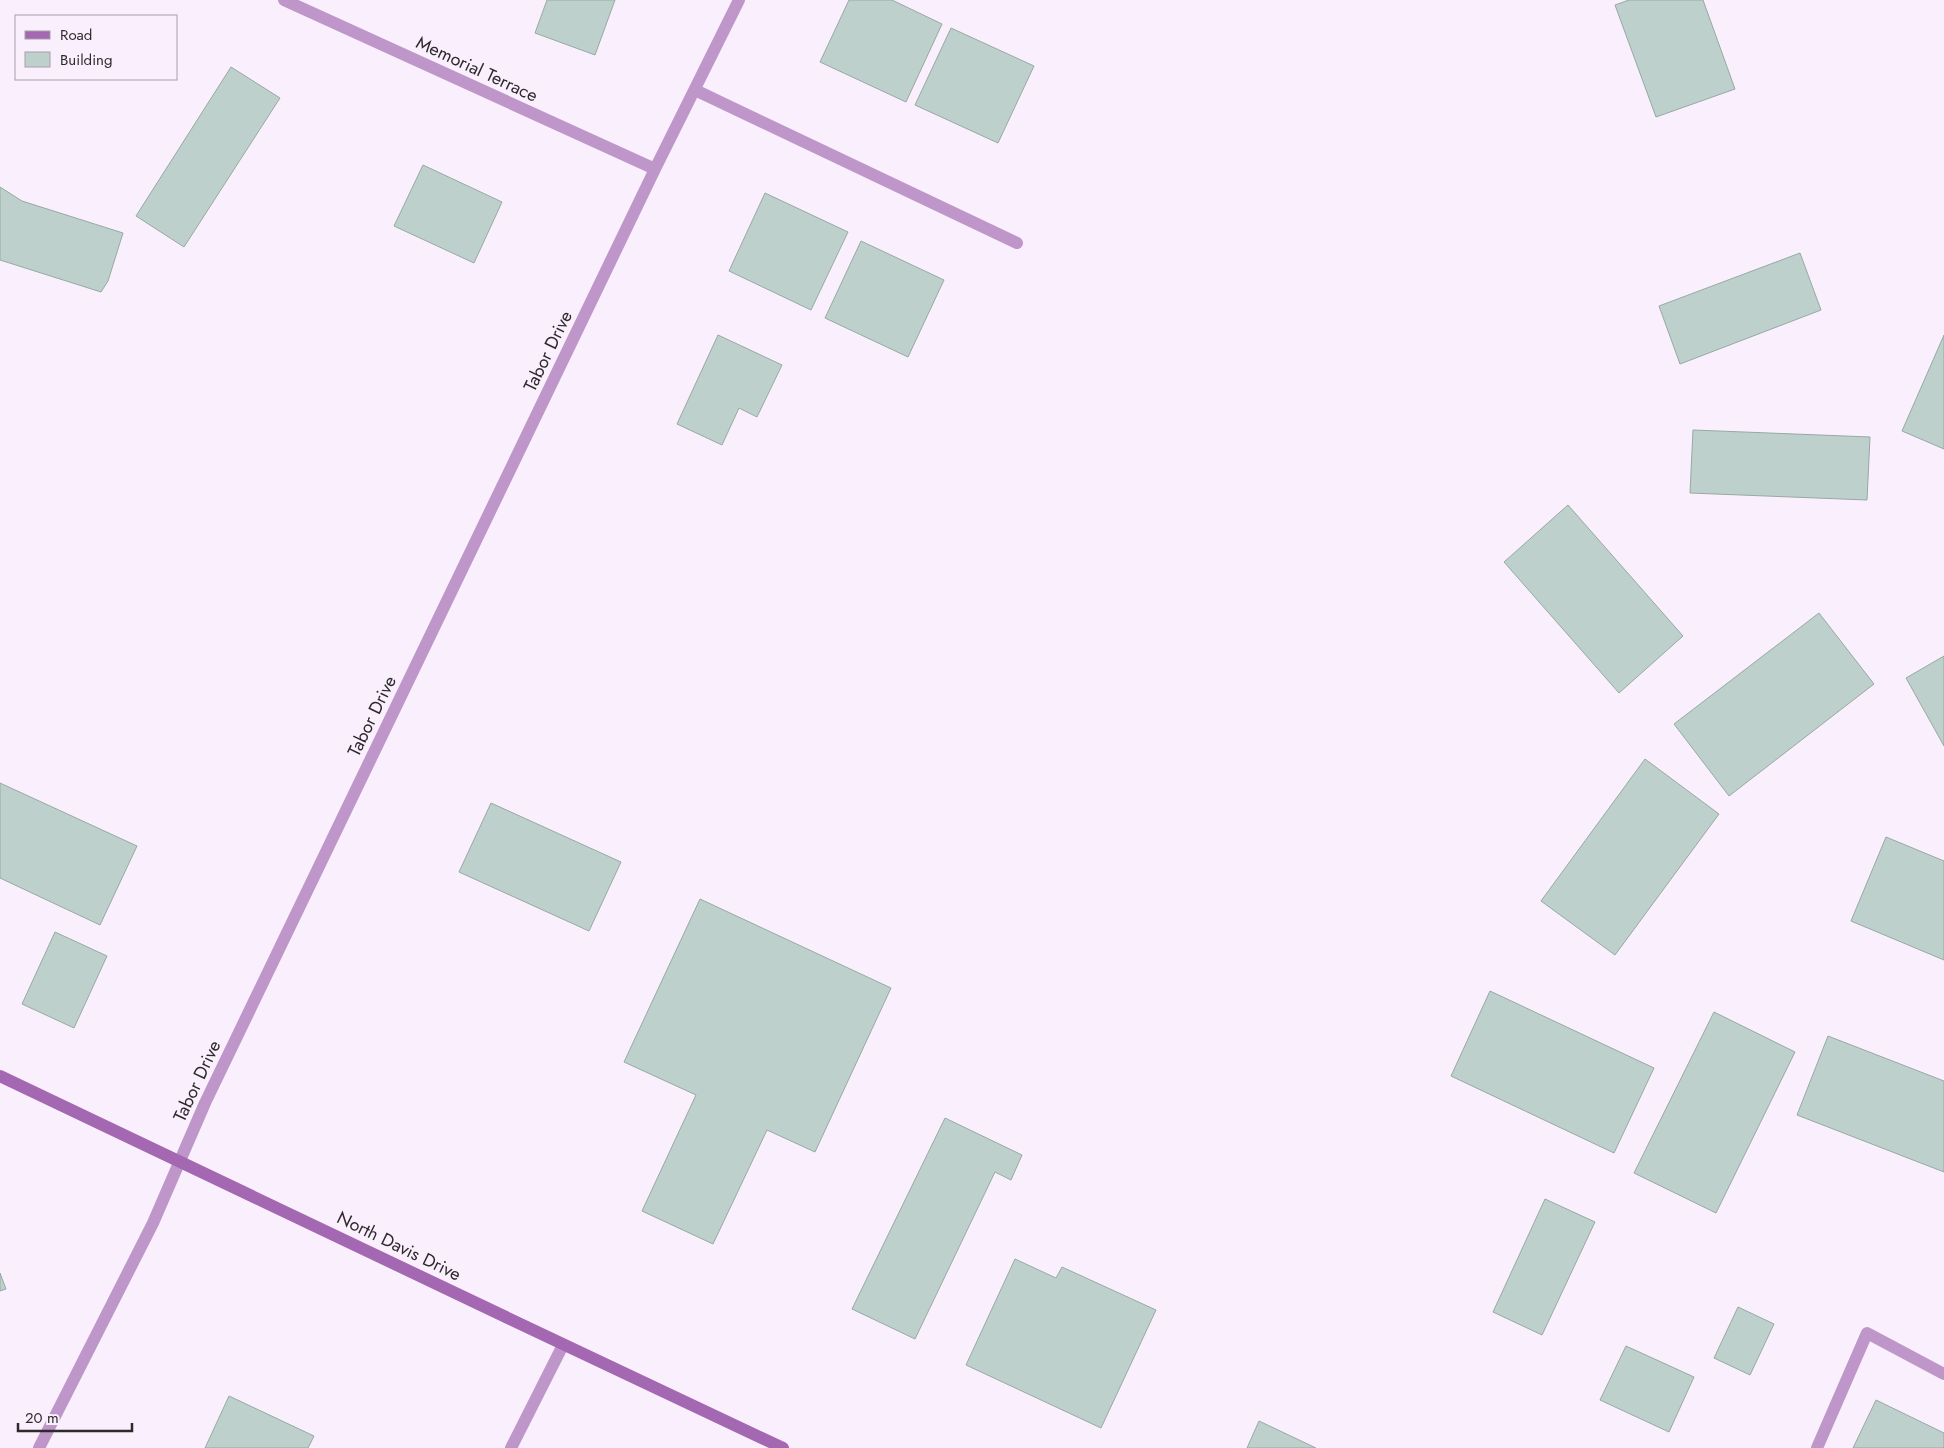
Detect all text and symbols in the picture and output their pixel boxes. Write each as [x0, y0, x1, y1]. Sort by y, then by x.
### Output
legend [15, 15, 178, 80]
text: Road [60, 24, 92, 46]
street label: Memorial Terrace [412, 29, 542, 109]
text: Building [60, 49, 112, 71]
street label: Tabor Drive [517, 306, 579, 396]
street label: Tabor Drive [341, 671, 403, 761]
street label: Tabor Drive [167, 1036, 227, 1126]
street label: North Davis Drive [333, 1205, 465, 1287]
scale bar [18, 1400, 131, 1432]
text: 20 m [25, 1407, 59, 1429]

